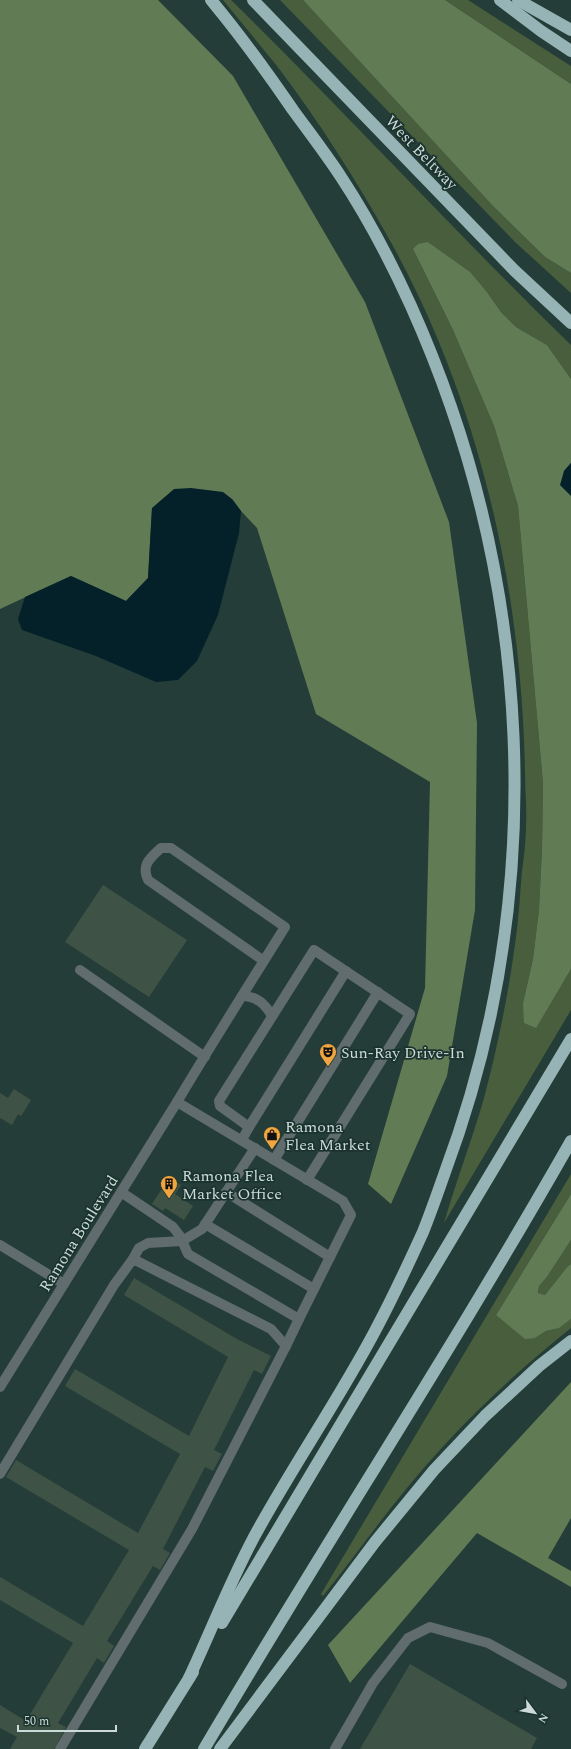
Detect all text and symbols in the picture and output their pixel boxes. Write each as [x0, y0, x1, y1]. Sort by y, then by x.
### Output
street label: West Beltway [379, 110, 464, 196]
place label: Sun-Ray Drive-In [341, 1041, 465, 1065]
theatre icon: Sun-Ray Drive-In [318, 1042, 338, 1067]
place label: Ramona Flea Market [285, 1115, 371, 1157]
shop icon: Ramona Flea Market [262, 1125, 282, 1150]
place label: Ramona Flea Market Office [182, 1164, 282, 1206]
street label: Ramona Boulevard [33, 1170, 124, 1297]
building icon: Ramona Flea Market Office [159, 1174, 179, 1199]
north arrow [515, 1693, 555, 1733]
scale bar [18, 1707, 116, 1733]
text: N [533, 1710, 553, 1726]
text: 50 m [24, 1712, 49, 1731]

